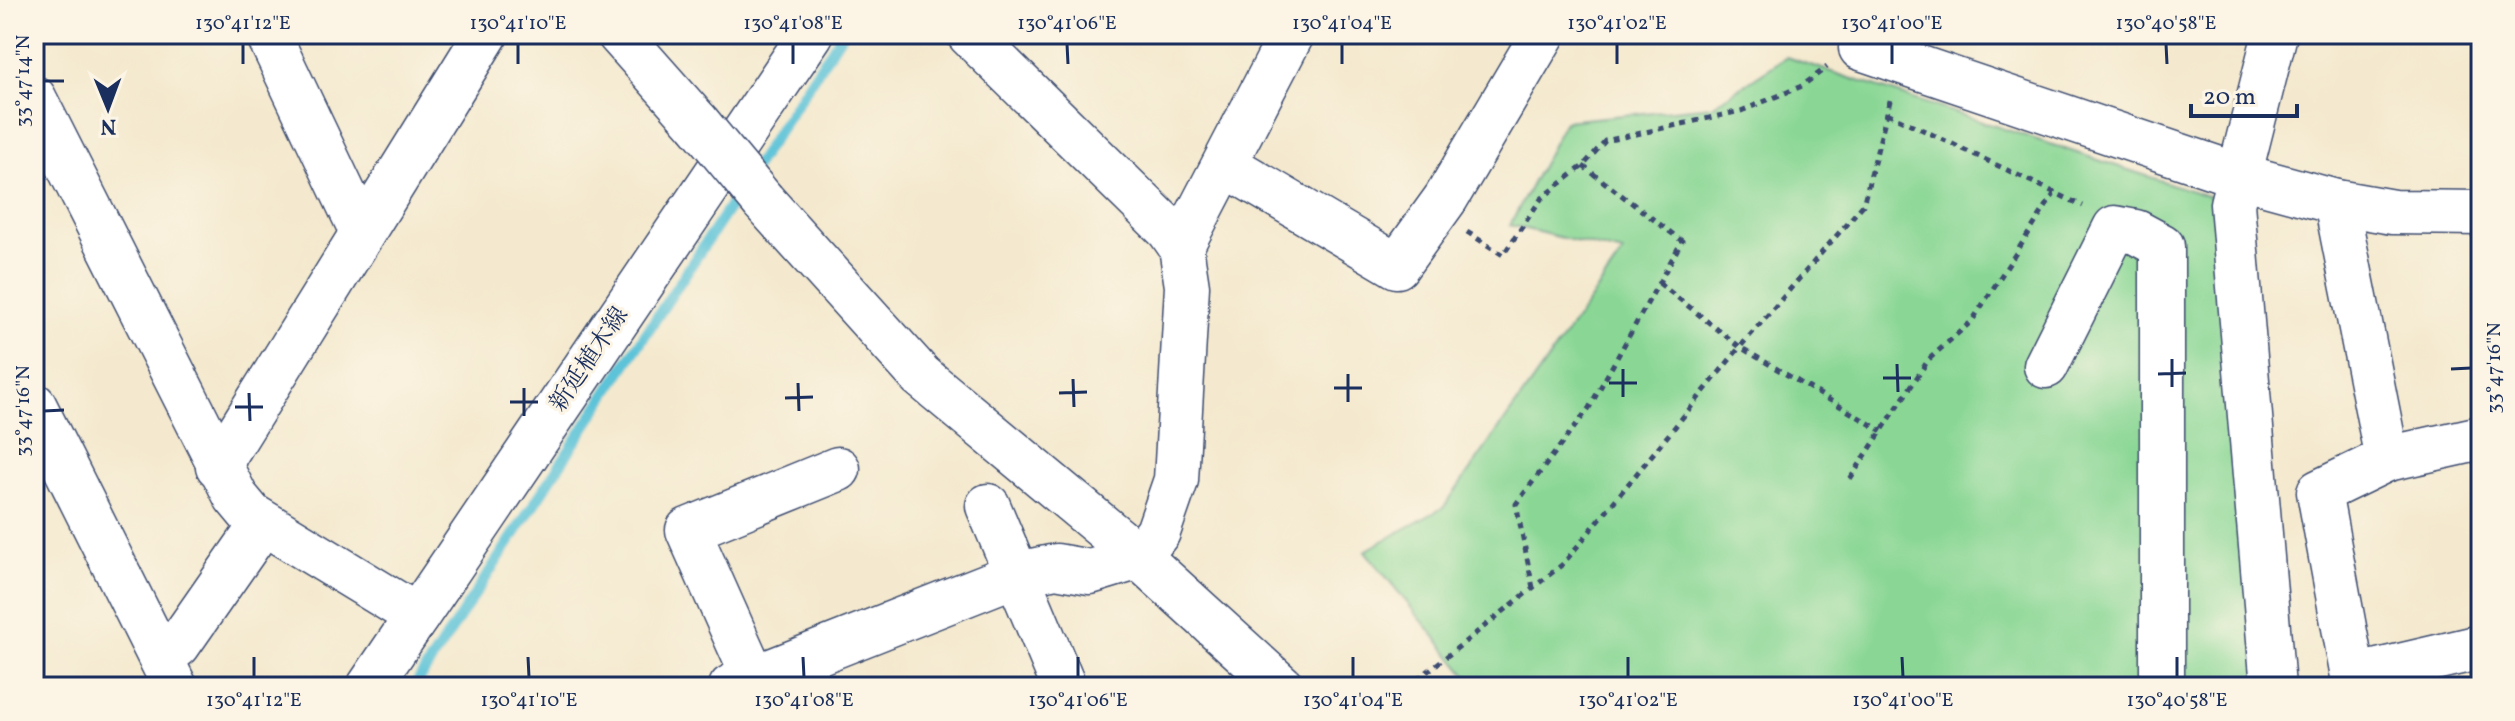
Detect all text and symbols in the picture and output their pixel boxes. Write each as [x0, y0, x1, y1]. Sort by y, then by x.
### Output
text: 130°41'12"E [195, 10, 291, 38]
text: 130°41'10"E [469, 10, 567, 38]
text: 130°41'08"E [743, 10, 843, 38]
text: 130°41'06"E [1017, 10, 1117, 38]
text: 130°41'04"E [1292, 10, 1392, 38]
text: 130°41'02"E [1567, 10, 1667, 38]
text: 130°41'00"E [1841, 10, 1943, 38]
text: 130°40'58"E [2116, 10, 2216, 38]
text: 33°47'14"N [10, 35, 38, 127]
north arrow [68, 68, 148, 148]
scale bar [2191, 68, 2297, 118]
text: 20 m [2203, 81, 2256, 115]
text: N [100, 110, 117, 141]
street label: 新延植木線 [542, 301, 638, 419]
text: 33°47'16"N [2481, 322, 2509, 414]
text: 33°47'16"N [10, 365, 38, 457]
text: 130°41'12"E [206, 687, 302, 715]
text: 130°41'10"E [480, 687, 578, 715]
text: 130°41'08"E [754, 687, 854, 715]
text: 130°41'06"E [1028, 687, 1128, 715]
text: 130°41'04"E [1303, 687, 1403, 715]
text: 130°41'02"E [1578, 687, 1678, 715]
text: 130°41'00"E [1852, 687, 1954, 715]
text: 130°40'58"E [2127, 687, 2227, 715]

